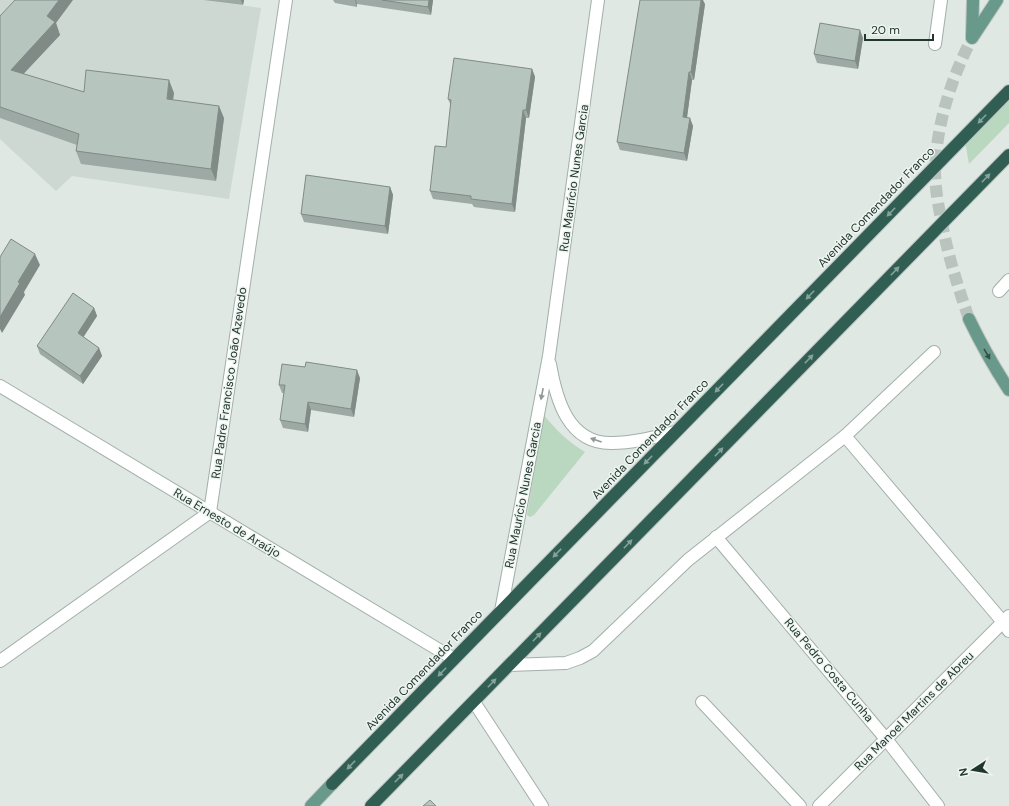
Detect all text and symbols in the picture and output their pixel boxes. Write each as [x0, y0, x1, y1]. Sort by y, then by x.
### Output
scale bar [865, 16, 933, 42]
text: 20 m [871, 22, 900, 38]
street label: Rua Maurício Nunes Garcia [556, 103, 592, 253]
one-way arrow [977, 114, 987, 124]
street label: Avenida Comendador Franco [814, 143, 938, 271]
one-way arrow [981, 173, 991, 183]
one-way arrow [886, 207, 896, 217]
one-way arrow [890, 266, 900, 276]
street label: Rua Padre Francisco João Azevedo [208, 286, 250, 480]
one-way arrow [805, 290, 814, 300]
one-way arrow [983, 348, 990, 360]
one-way arrow [805, 354, 814, 364]
street label: Avenida Comendador Franco [588, 375, 712, 503]
one-way arrow [714, 383, 724, 393]
one-way arrow [538, 388, 544, 401]
street label: Rua Maurício Nunes Garcia [501, 421, 545, 569]
one-way arrow [589, 437, 601, 443]
one-way arrow [714, 446, 723, 457]
one-way arrow [643, 455, 653, 465]
street label: Rua Ernesto de Araújo [170, 485, 284, 561]
one-way arrow [623, 539, 632, 549]
one-way arrow [552, 548, 562, 558]
street label: Avenida Comendador Franco [362, 606, 486, 734]
street label: Rua Pedro Costa Cunha [781, 615, 877, 725]
one-way arrow [532, 632, 542, 642]
street label: Rua Manoel Martins de Abreu [851, 648, 977, 774]
one-way arrow [437, 667, 447, 677]
one-way arrow [487, 678, 496, 688]
north arrow [953, 750, 993, 790]
one-way arrow [346, 760, 356, 770]
text: N [956, 767, 971, 777]
one-way arrow [394, 773, 403, 783]

